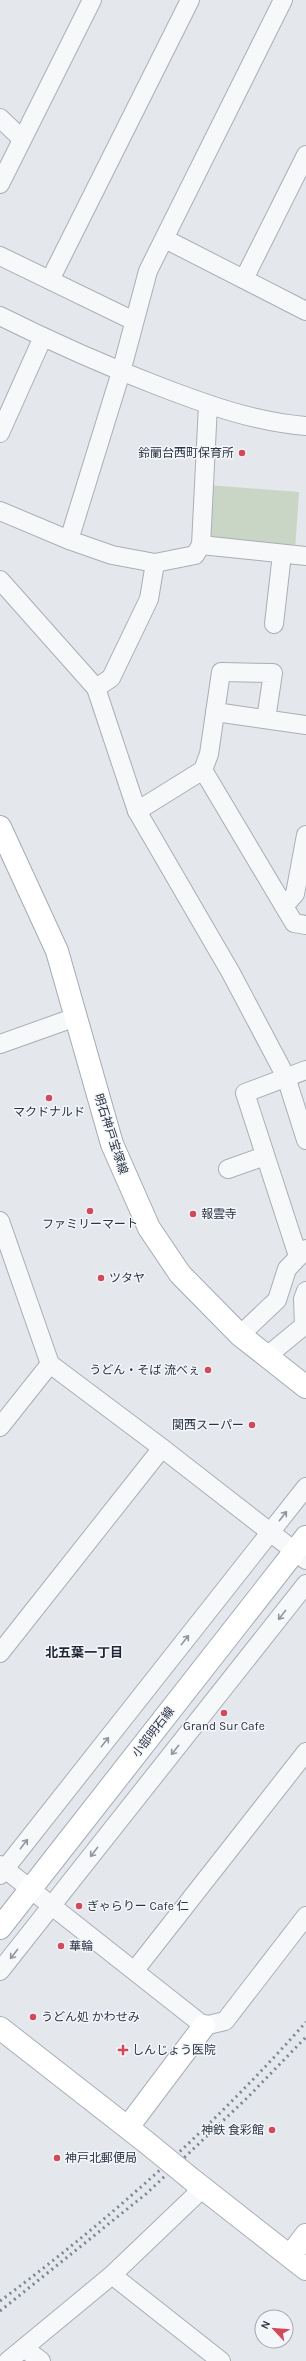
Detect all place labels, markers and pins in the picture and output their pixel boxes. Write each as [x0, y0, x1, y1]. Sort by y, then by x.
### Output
place label: 鈴蘭台西町保育所 [138, 446, 234, 460]
marker: 鈴蘭台西町保育所 [237, 448, 247, 458]
marker: マクドナルド [44, 1093, 54, 1103]
place label: マクドナルド [13, 1105, 85, 1119]
marker: ファミリーマート [85, 1206, 95, 1216]
place label: 報雲寺 [201, 1207, 237, 1221]
marker: 報雲寺 [188, 1209, 198, 1219]
place label: ファミリーマート [42, 1217, 138, 1231]
place label: ツタヤ [109, 1271, 145, 1285]
marker: ツタヤ [96, 1273, 106, 1283]
place label: うどん・そば 流べぇ [89, 1363, 200, 1377]
marker: うどん・そば 流べぇ [203, 1365, 213, 1375]
place label: 関西スーパー [172, 1418, 244, 1432]
marker: 関西スーパー [247, 1420, 257, 1430]
marker: Grand Sur Cafe [219, 1708, 229, 1718]
place label: Grand Sur Cafe [183, 1719, 265, 1733]
place label: ぎゃらりー Cafe 仁 [87, 1899, 189, 1913]
marker: ぎゃらりー Cafe 仁 [74, 1901, 84, 1911]
place label: 華輪 [69, 1939, 93, 1953]
marker: 華輪 [56, 1941, 66, 1951]
place label: うどん処 かわせみ [41, 2010, 140, 2024]
marker: うどん処 かわせみ [28, 2012, 38, 2022]
place label: しんじょう医院 [132, 2043, 216, 2057]
marker: しんじょう医院 [117, 2044, 129, 2056]
place label: 神鉄 食彩館 [201, 2123, 264, 2137]
marker: 神鉄 食彩館 [267, 2125, 277, 2135]
place label: 神戸北郵便局 [65, 2151, 137, 2165]
marker: 神戸北郵便局 [52, 2153, 62, 2163]

